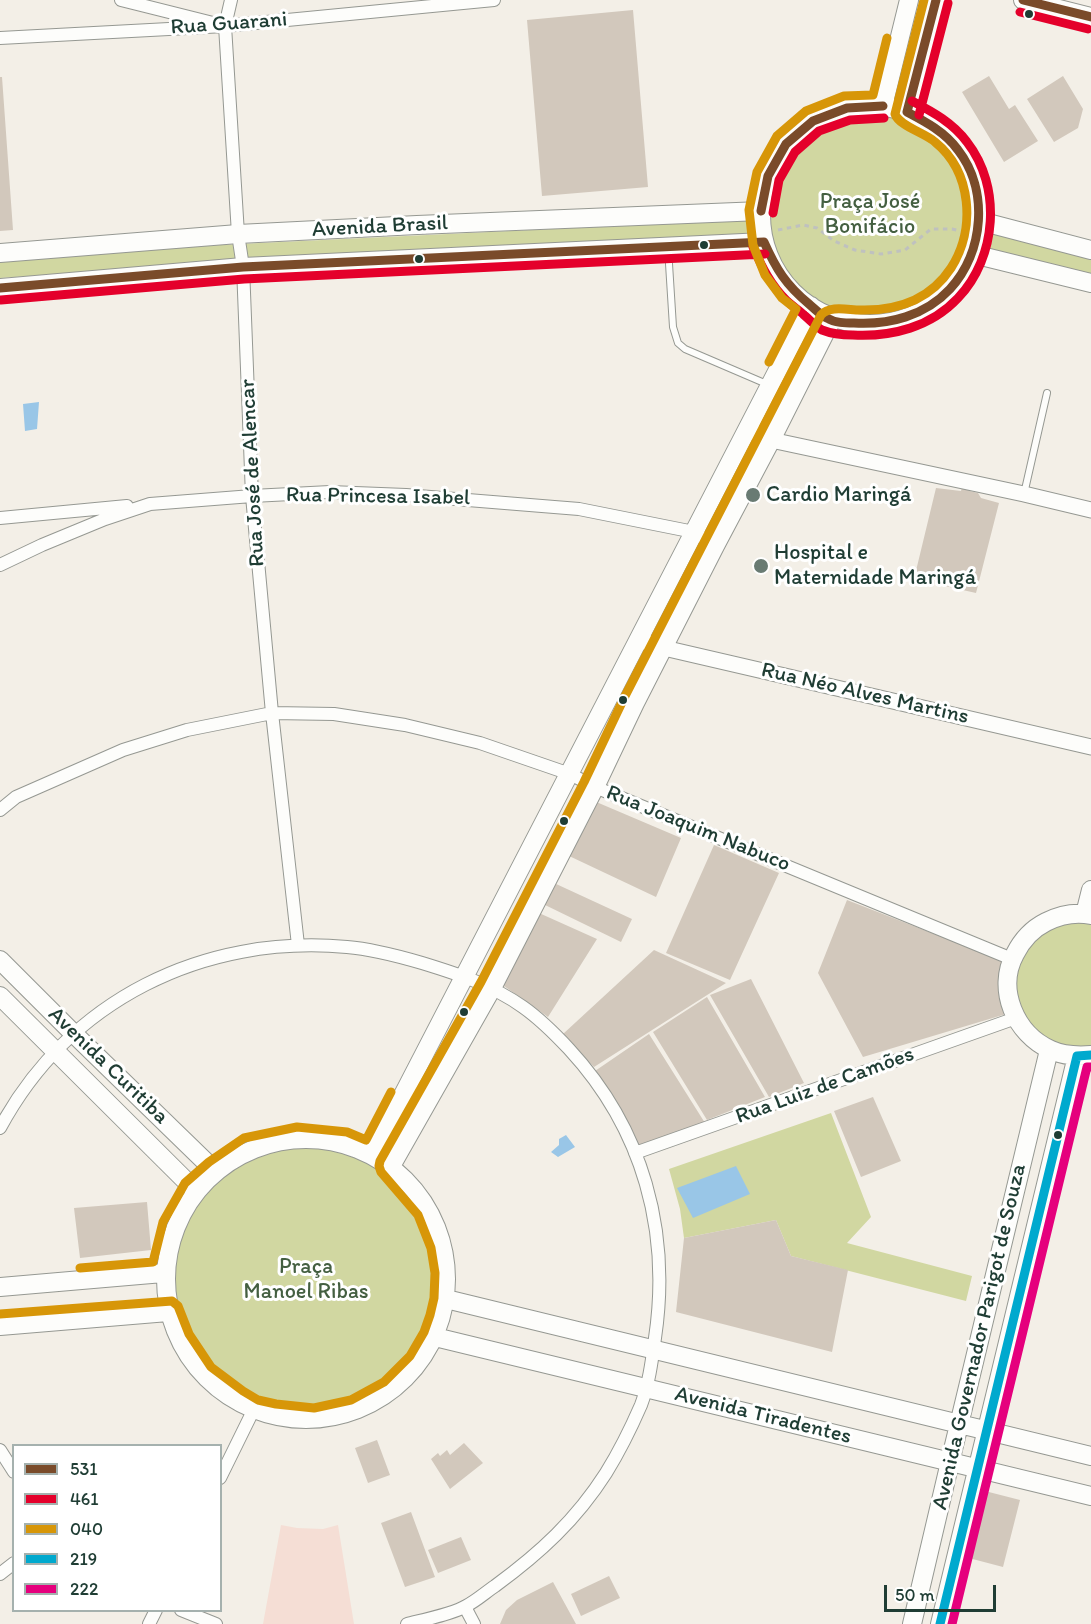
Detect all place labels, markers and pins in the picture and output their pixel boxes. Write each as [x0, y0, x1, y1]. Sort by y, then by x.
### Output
unlabelled marker [1023, 8, 1035, 20]
unlabelled marker [698, 239, 710, 251]
unlabelled marker [413, 253, 425, 265]
place label: Cardio Maringá [766, 482, 911, 508]
marker: Cardio Maringá [744, 486, 762, 504]
place label: Hospital e Maternidade Maringá [774, 540, 976, 592]
marker: Hospital e Maternidade Maringá [752, 557, 770, 575]
unlabelled marker [617, 694, 629, 706]
unlabelled marker [558, 815, 570, 827]
unlabelled marker [458, 1006, 470, 1018]
unlabelled marker [1052, 1129, 1064, 1141]

